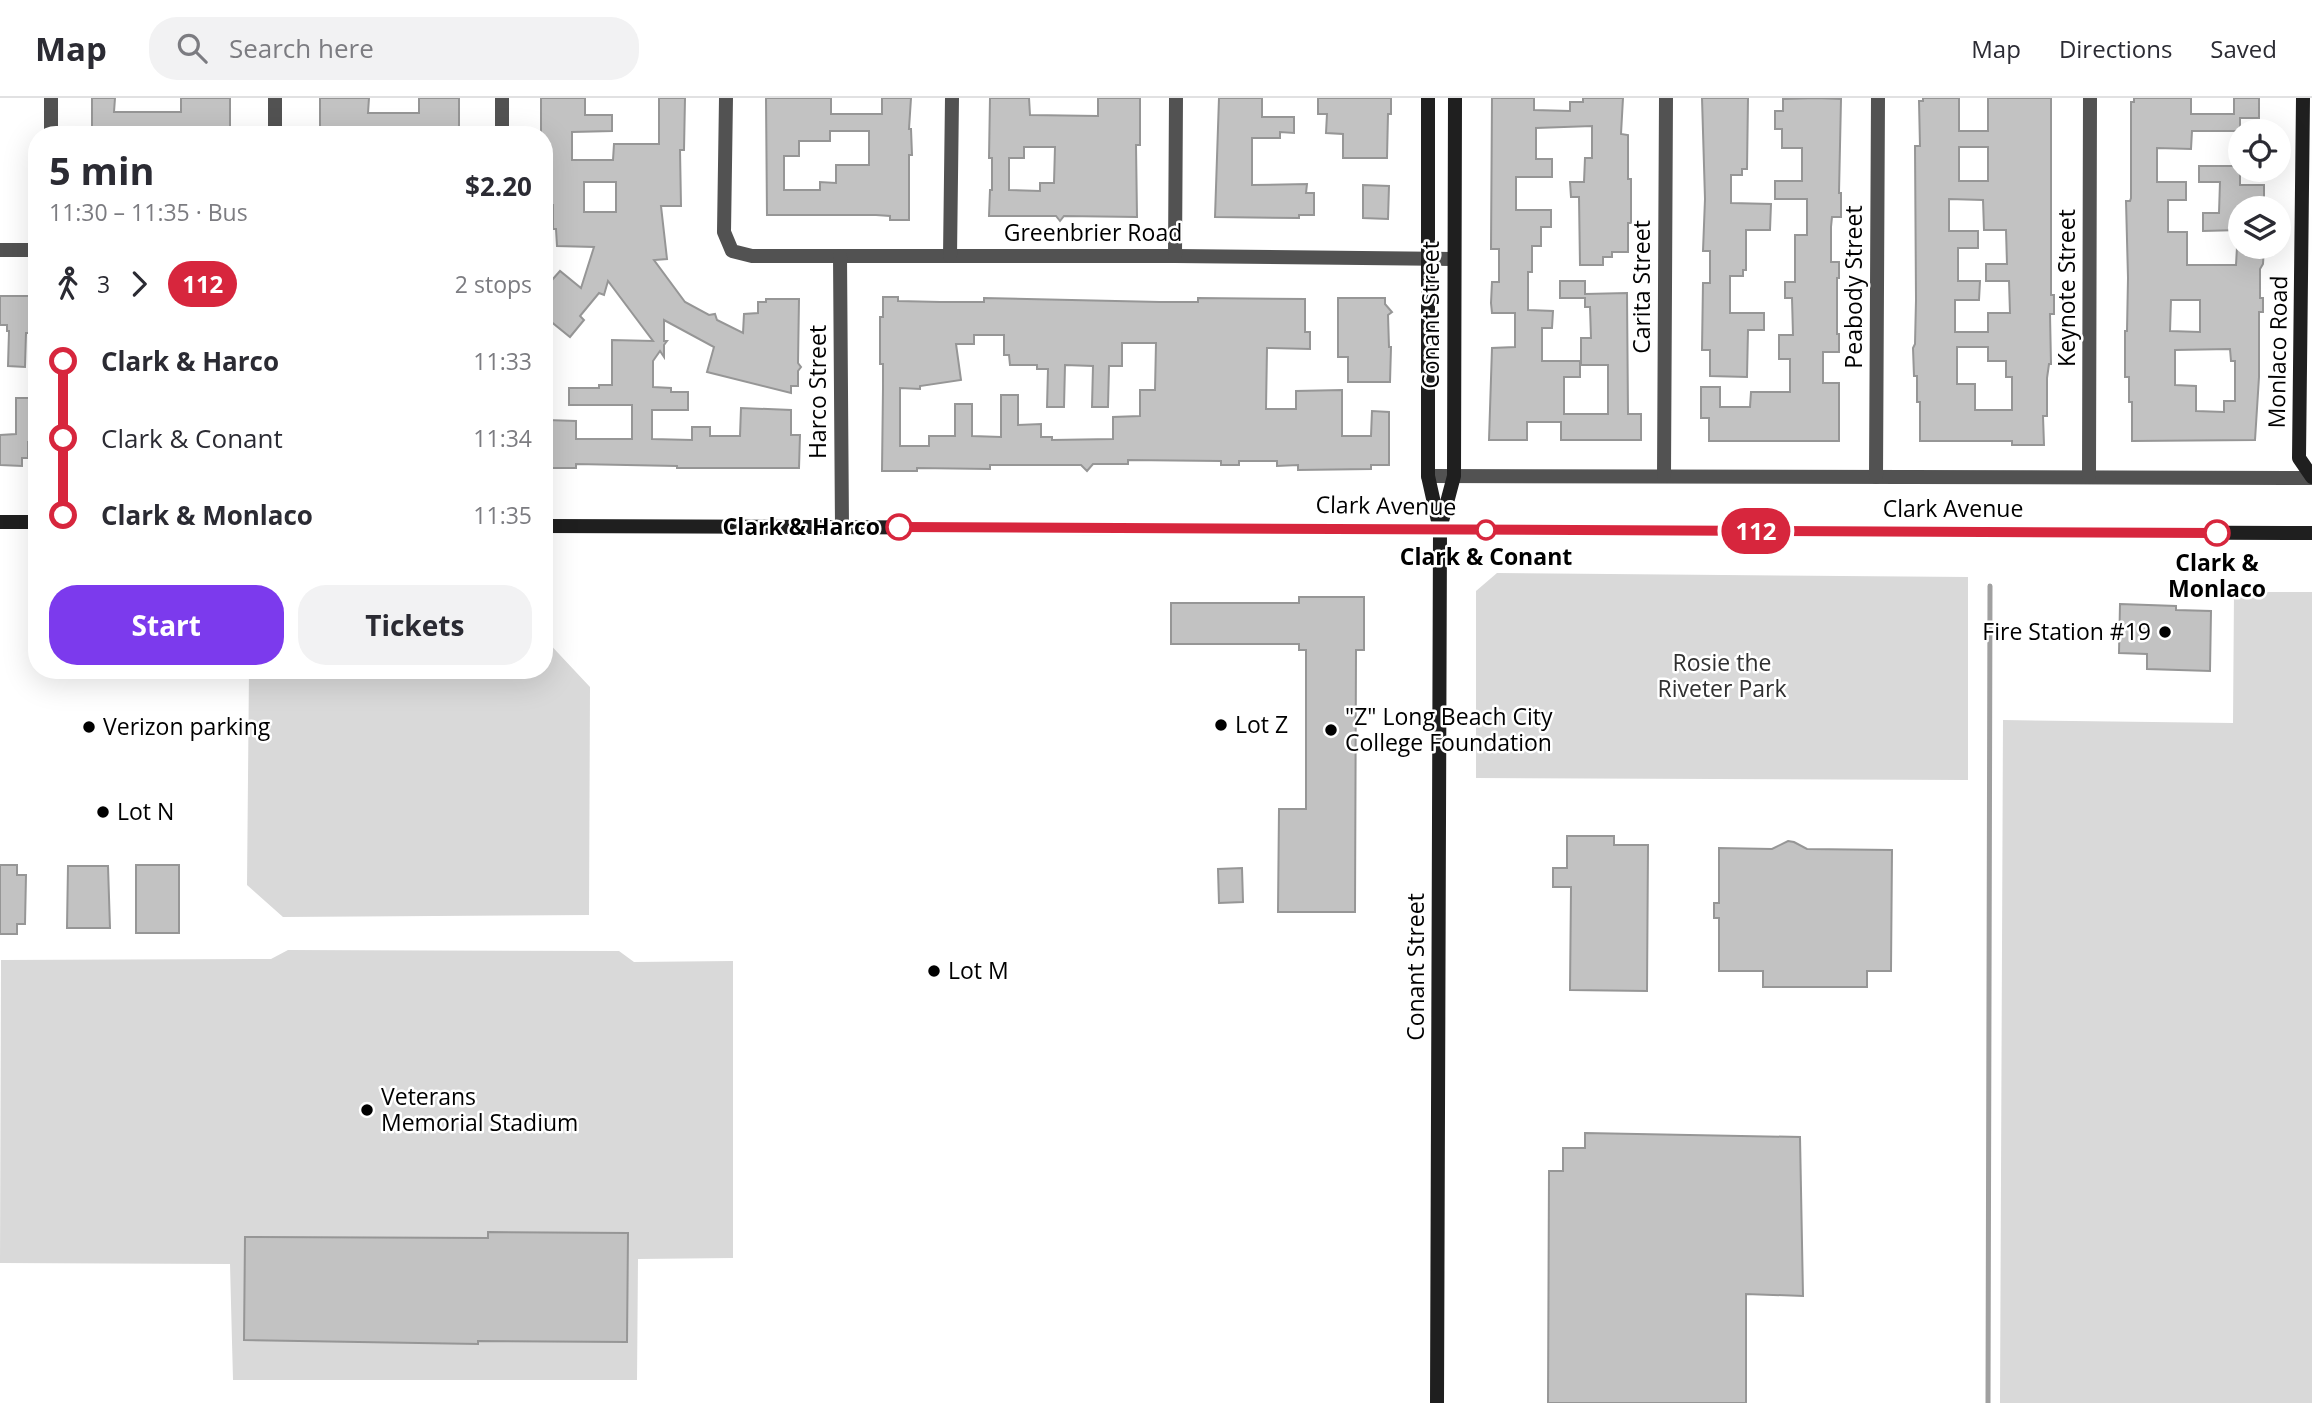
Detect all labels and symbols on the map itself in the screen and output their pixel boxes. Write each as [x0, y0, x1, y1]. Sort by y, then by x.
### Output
street label: Peabody Street [1837, 205, 1869, 369]
street label: Keynote Street [2050, 209, 2082, 367]
street label: Greenbrier Road [1004, 216, 1182, 248]
street label: Carita Street [1625, 220, 1657, 354]
street label: Conant Street [1414, 241, 1446, 389]
street label: Monlaco Road [2260, 275, 2294, 429]
street label: Harco Street [801, 325, 833, 459]
street label: Clark Avenue [1315, 488, 1457, 522]
street label: Clark Avenue [1883, 492, 2023, 524]
line badge: 112 [1716, 508, 1796, 554]
place label: Clark & Harco [723, 510, 880, 542]
marker: Clark & Harco [886, 514, 912, 540]
marker: Clark & Conant [1476, 520, 1496, 540]
marker: Clark & Monlaco [2204, 520, 2230, 546]
place label: Clark & Conant [1400, 540, 1572, 572]
place label: Clark & Monlaco [2168, 546, 2266, 604]
place label: Fire Station #19 [1982, 615, 2151, 647]
marker: Fire Station #19 [2157, 624, 2173, 640]
park label: Rosie the Riveter Park [1658, 646, 1787, 704]
place label: "Z" Long Beach City College Foundation [1345, 700, 1553, 758]
place label: Lot Z [1235, 708, 1288, 740]
place label: Verizon parking [103, 710, 271, 742]
marker: Lot Z [1213, 717, 1229, 733]
marker: Verizon parking [81, 719, 97, 735]
marker: "Z" Long Beach City College Foundation [1323, 722, 1339, 738]
place label: Lot N [117, 795, 174, 827]
marker: Lot N [95, 804, 111, 820]
street label: Conant Street [1399, 893, 1431, 1041]
place label: Lot M [948, 954, 1009, 986]
marker: Lot M [926, 963, 942, 979]
place label: Veterans Memorial Stadium [381, 1080, 578, 1138]
marker: Veterans Memorial Stadium [359, 1102, 375, 1118]

